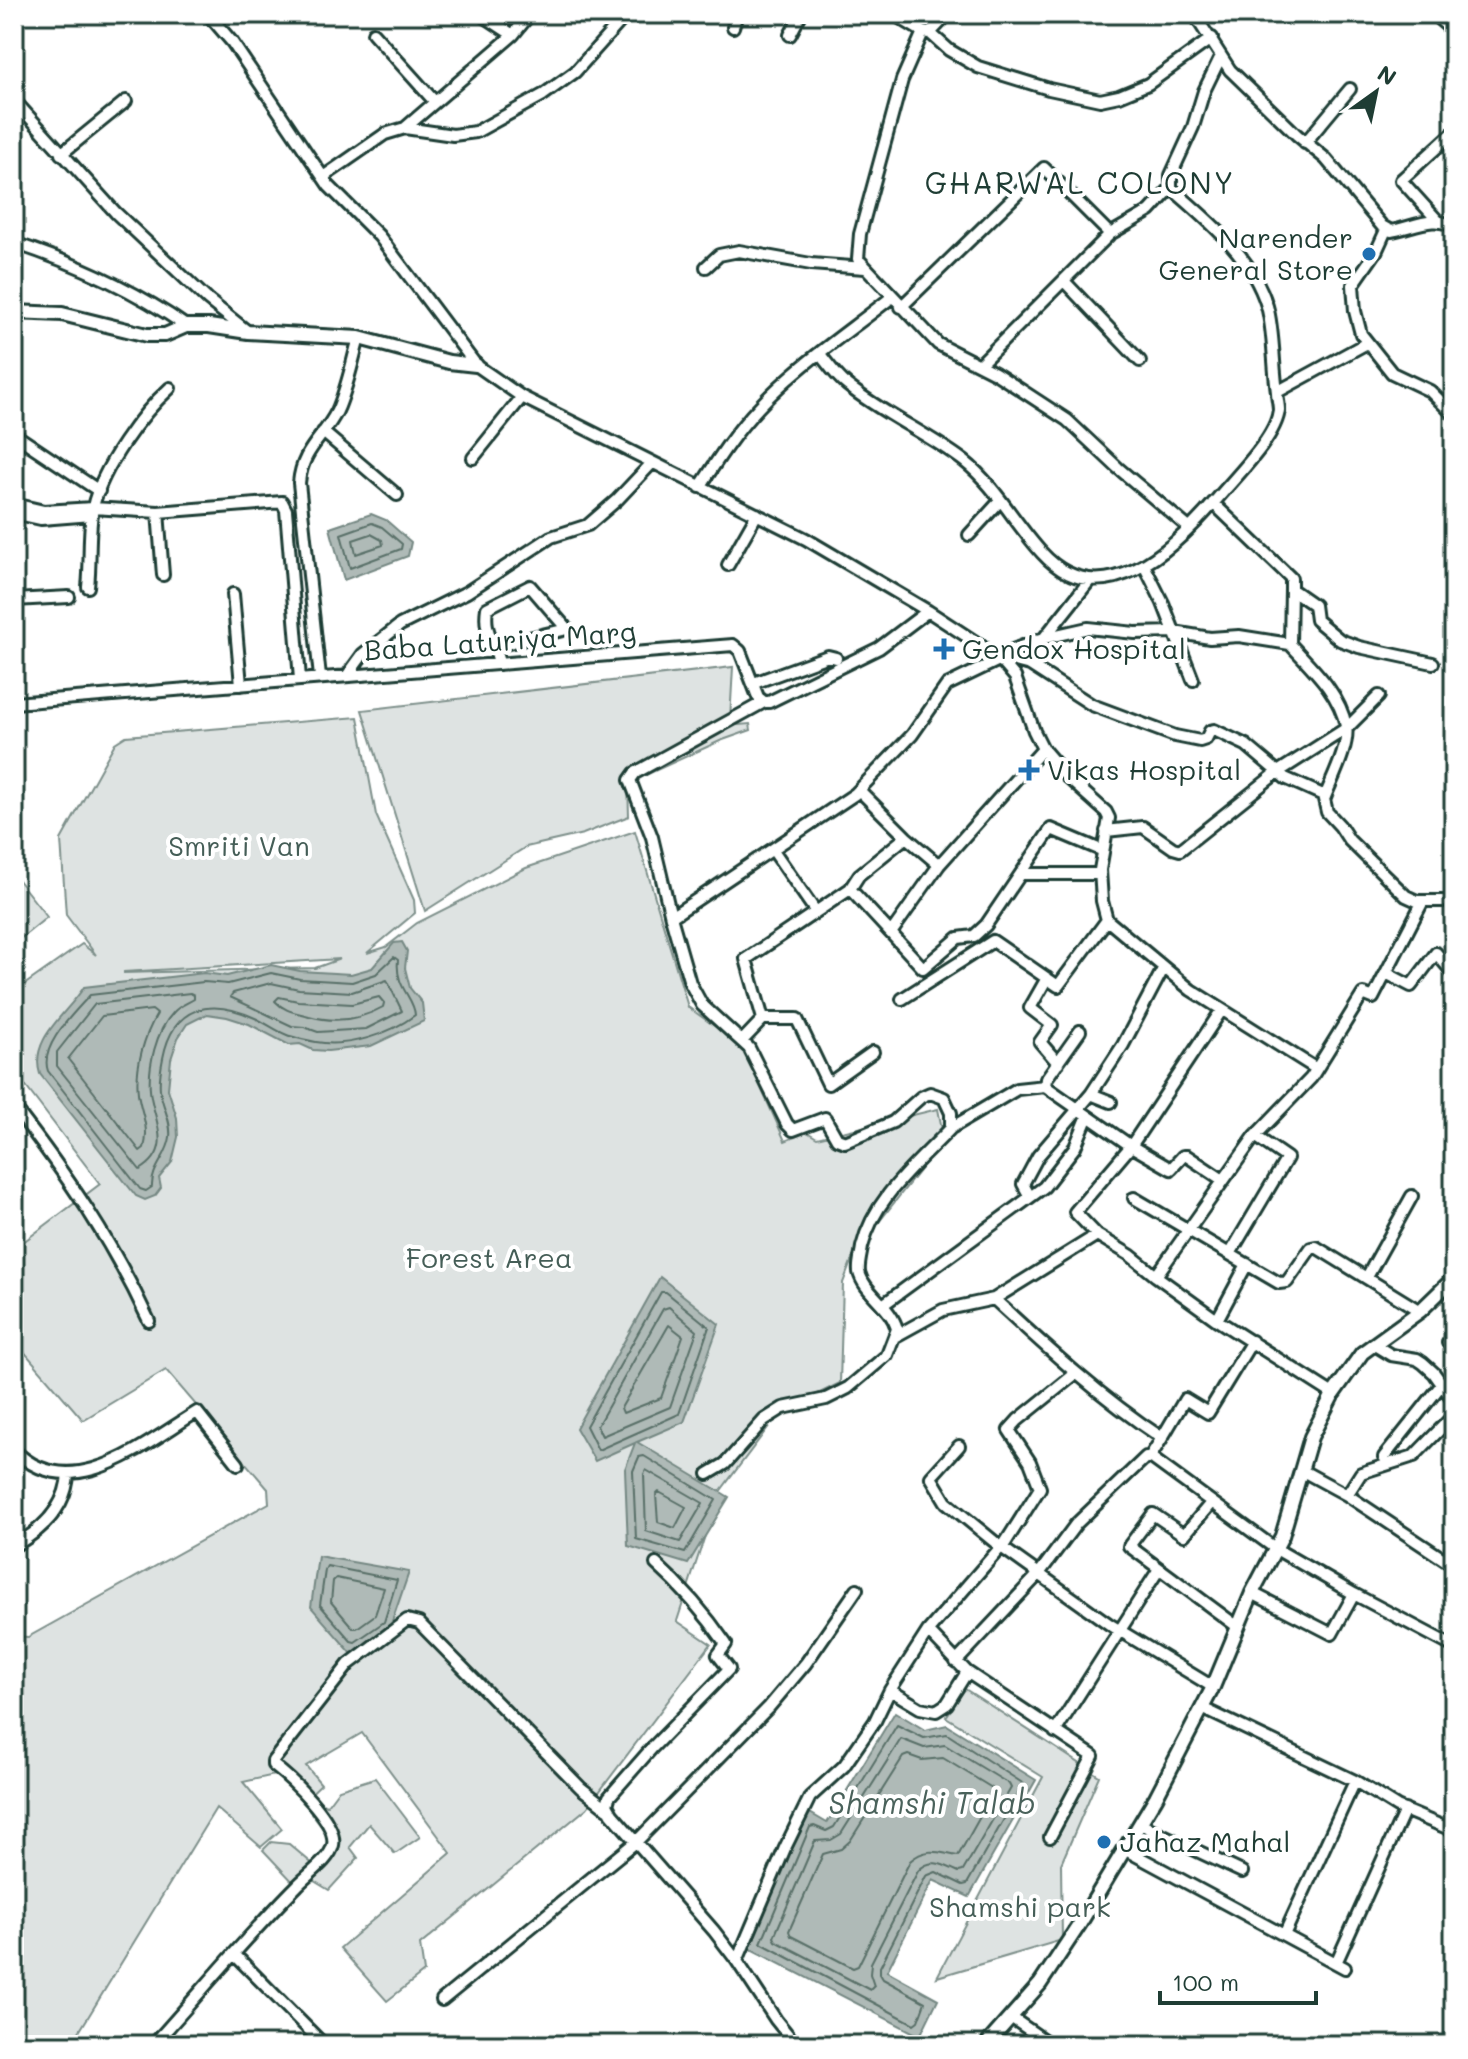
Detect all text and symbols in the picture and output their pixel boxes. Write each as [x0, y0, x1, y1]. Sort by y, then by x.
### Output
north arrow [1336, 52, 1416, 132]
text: N [1372, 58, 1402, 92]
district label: GHARWAL COLONY [925, 162, 1235, 202]
place label: Narender General Store [1159, 219, 1353, 287]
marker: Narender General Store [1360, 245, 1378, 263]
street label: Baba Laturiya Marg [363, 613, 637, 667]
place label: Gendox Hospital [962, 630, 1186, 666]
marker: Gendox Hospital [933, 638, 955, 660]
place label: Vikas Hospital [1047, 751, 1241, 787]
marker: Vikas Hospital [1018, 759, 1040, 781]
park label: Smriti Van [168, 827, 310, 863]
park label: Forest Area [406, 1239, 572, 1275]
water label: Shamshi Talab [828, 1782, 1036, 1822]
place label: Jahaz Mahal [1120, 1823, 1291, 1859]
marker: Jahaz Mahal [1095, 1833, 1113, 1851]
park label: Shamshi park [929, 1888, 1111, 1924]
scale bar [1160, 1955, 1316, 2005]
text: 100 m [1172, 1966, 1239, 1997]

